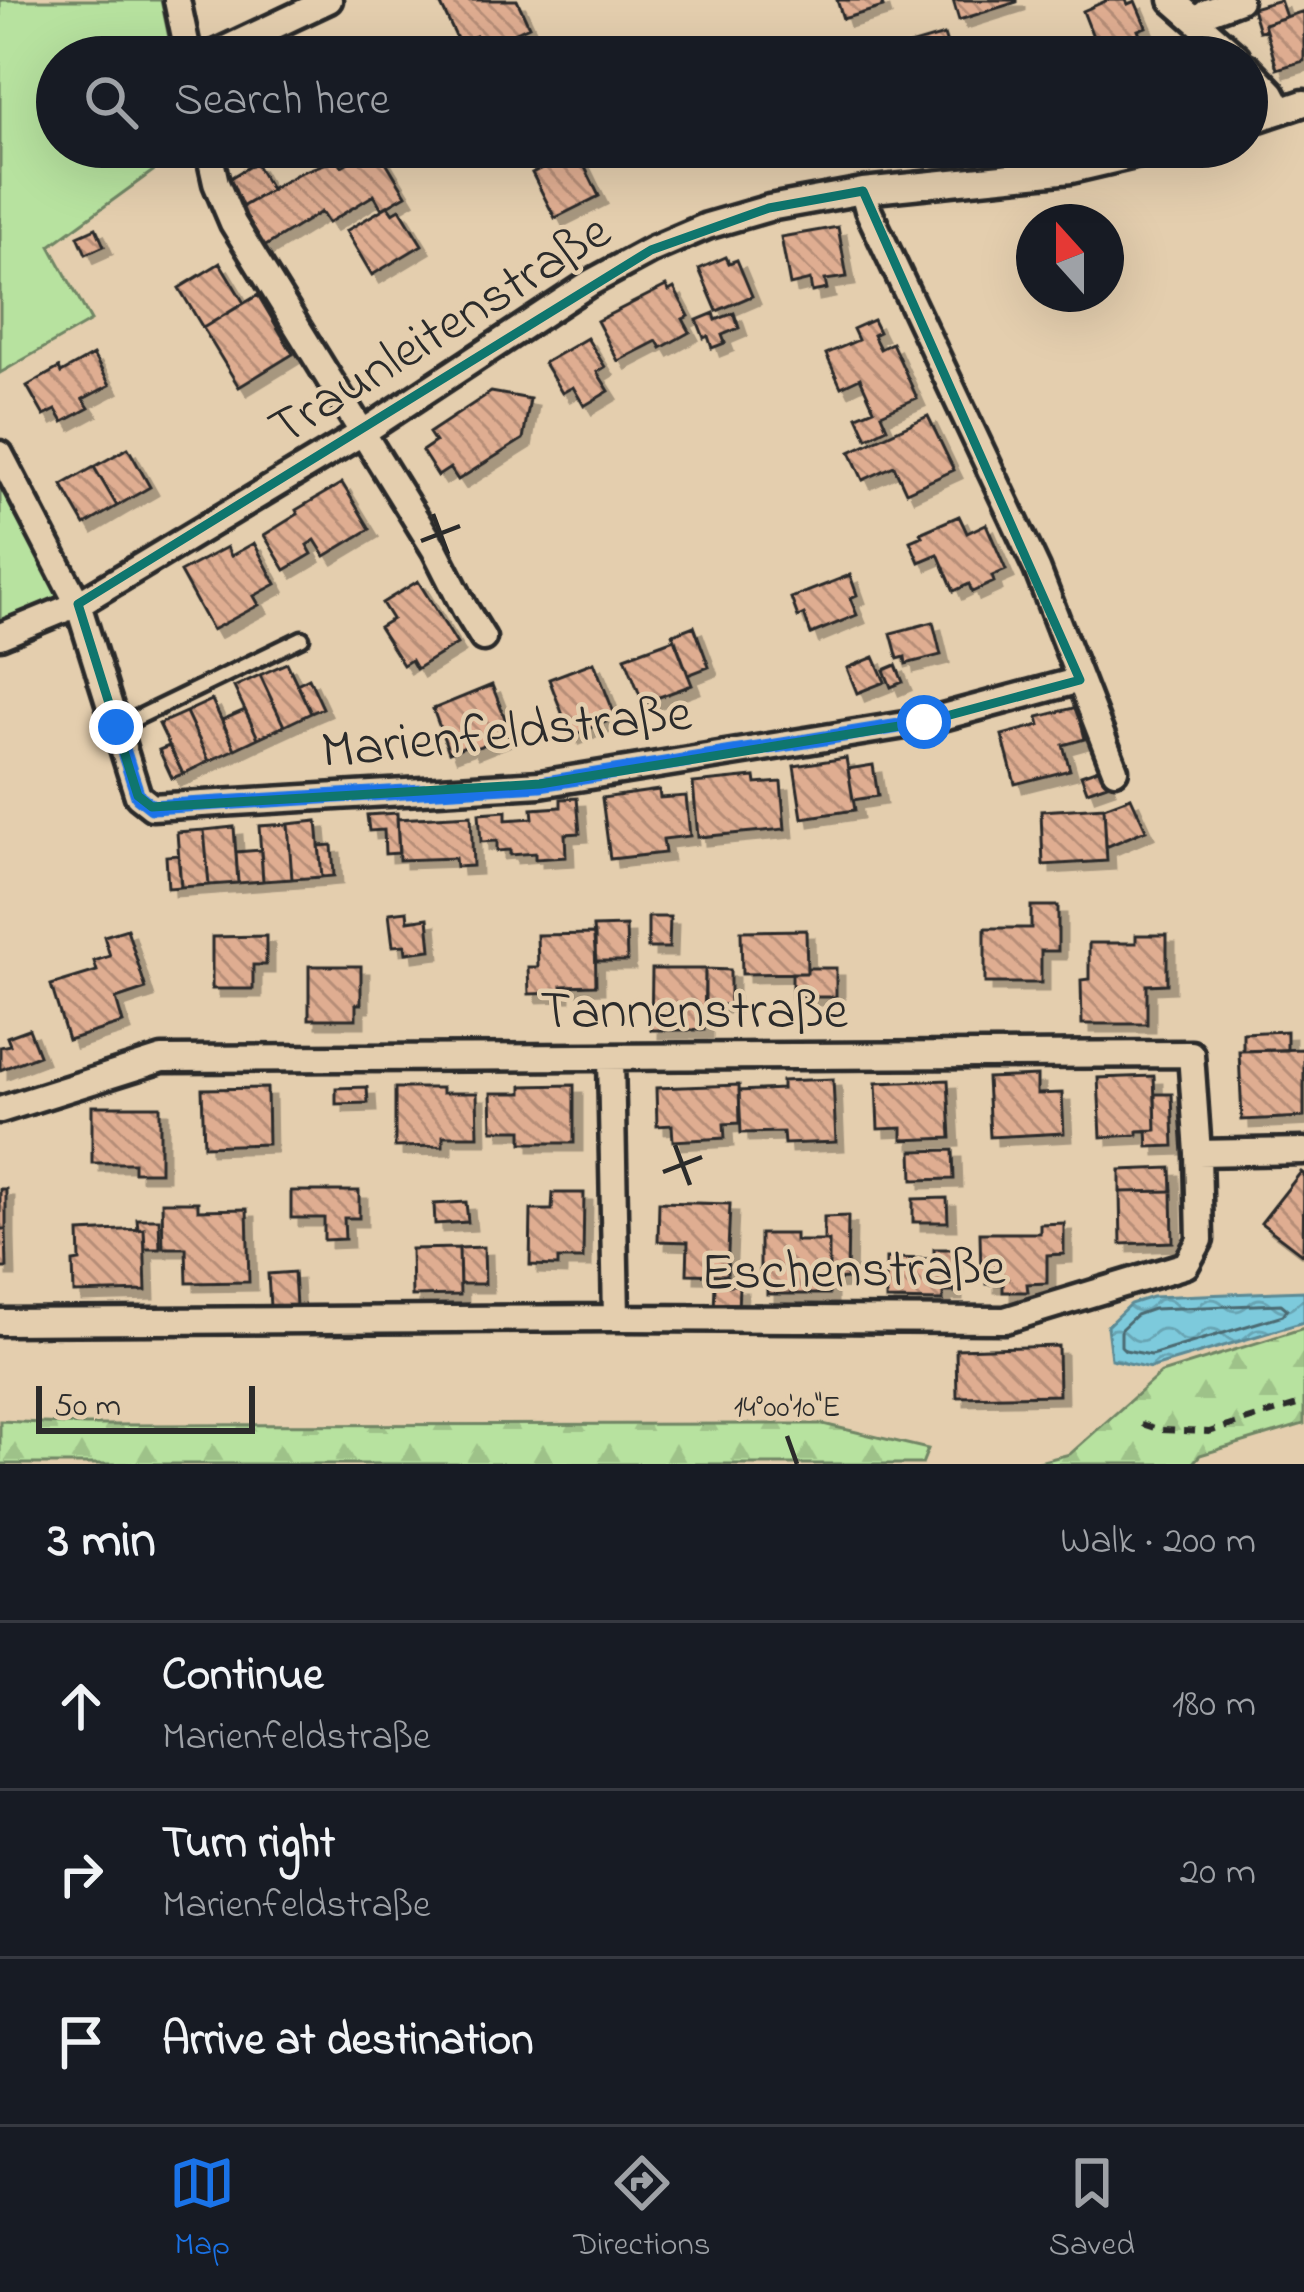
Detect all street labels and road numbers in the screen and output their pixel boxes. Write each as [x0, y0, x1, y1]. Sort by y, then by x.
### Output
street label: Traunleitenstraße [255, 195, 628, 469]
street label: Marienfeldstraße [318, 677, 696, 793]
street label: Tannenstraße [540, 975, 849, 1053]
street label: Eschenstraße [700, 1231, 1007, 1315]

